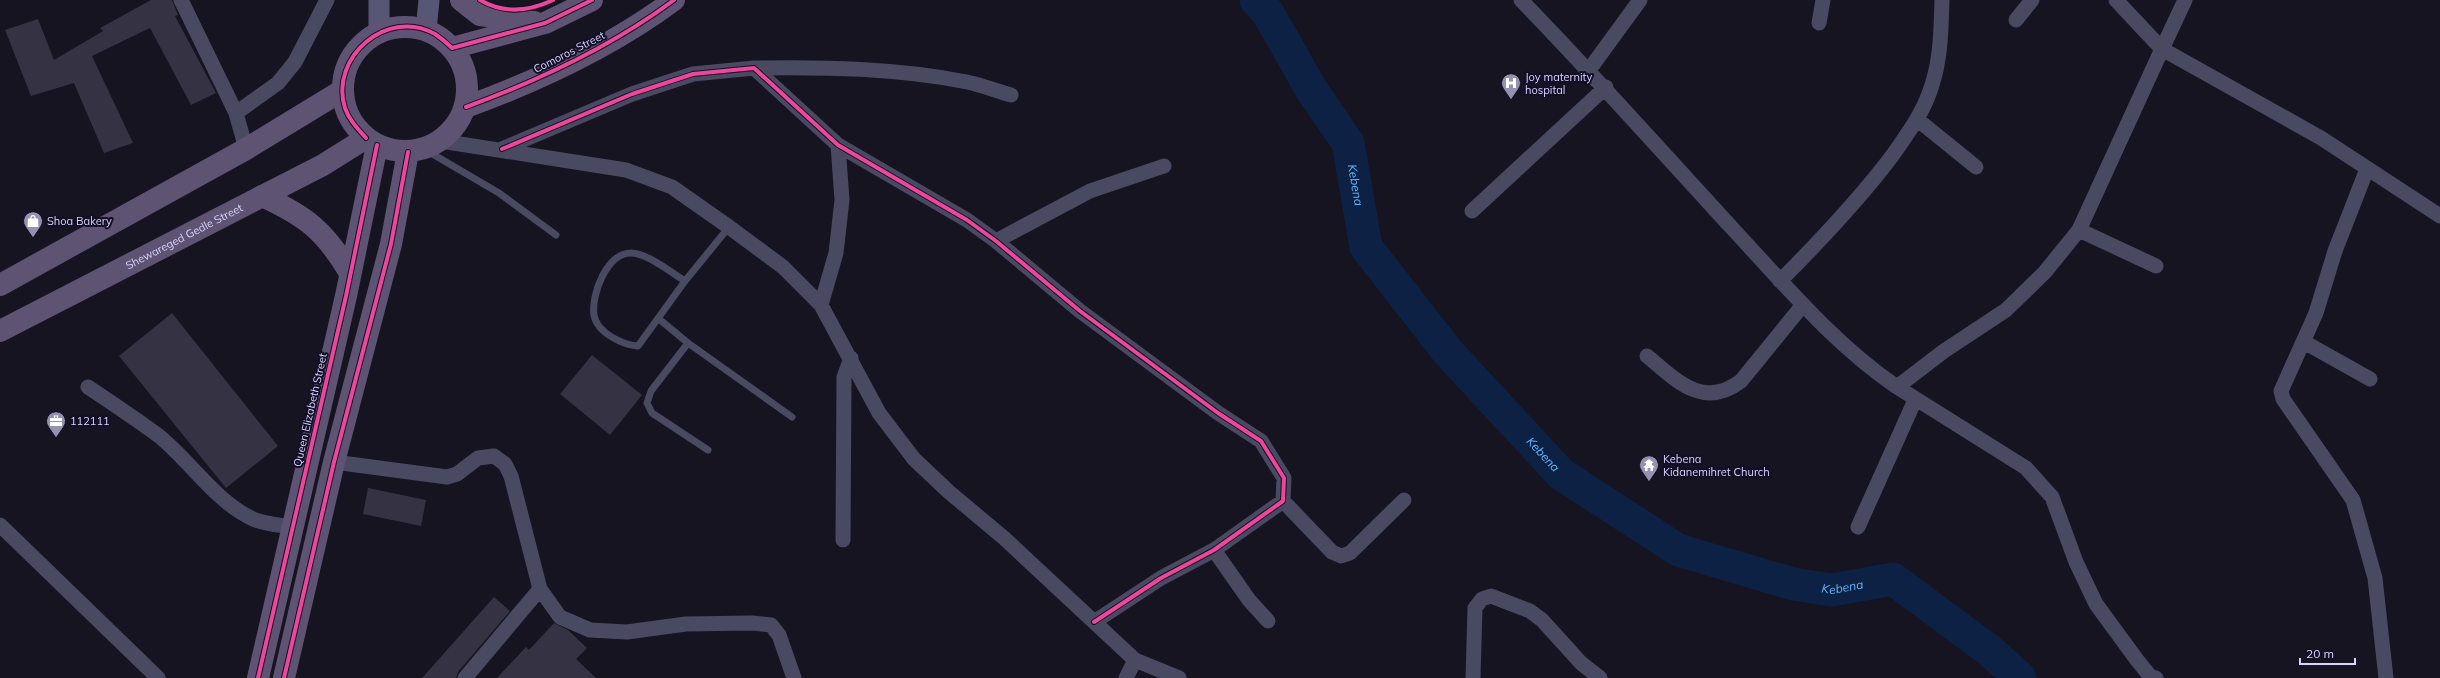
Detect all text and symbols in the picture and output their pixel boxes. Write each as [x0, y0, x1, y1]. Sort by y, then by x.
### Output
street label: Comoros Street [531, 28, 607, 76]
place label: Joy maternity hospital [1525, 70, 1593, 97]
hospital icon: Joy maternity hospital [1500, 72, 1522, 100]
water label: Kebena [1345, 163, 1367, 207]
street label: Shewareged Gedle Street [123, 200, 245, 272]
shop icon: Shoa Bakery [22, 210, 44, 238]
place label: Shoa Bakery [47, 214, 112, 228]
street label: Queen Elizabeth Street [290, 352, 330, 468]
office icon: 112111 [45, 410, 67, 438]
place label: 112111 [70, 414, 110, 428]
water label: Kebena [1524, 434, 1563, 475]
place label: Kebena Kidanemihret Church [1663, 452, 1770, 479]
temple icon: Kebena Kidanemihret Church [1638, 454, 1660, 482]
water label: Kebena [1821, 577, 1864, 597]
scale bar [2300, 640, 2355, 666]
text: 20 m [2306, 646, 2334, 661]

